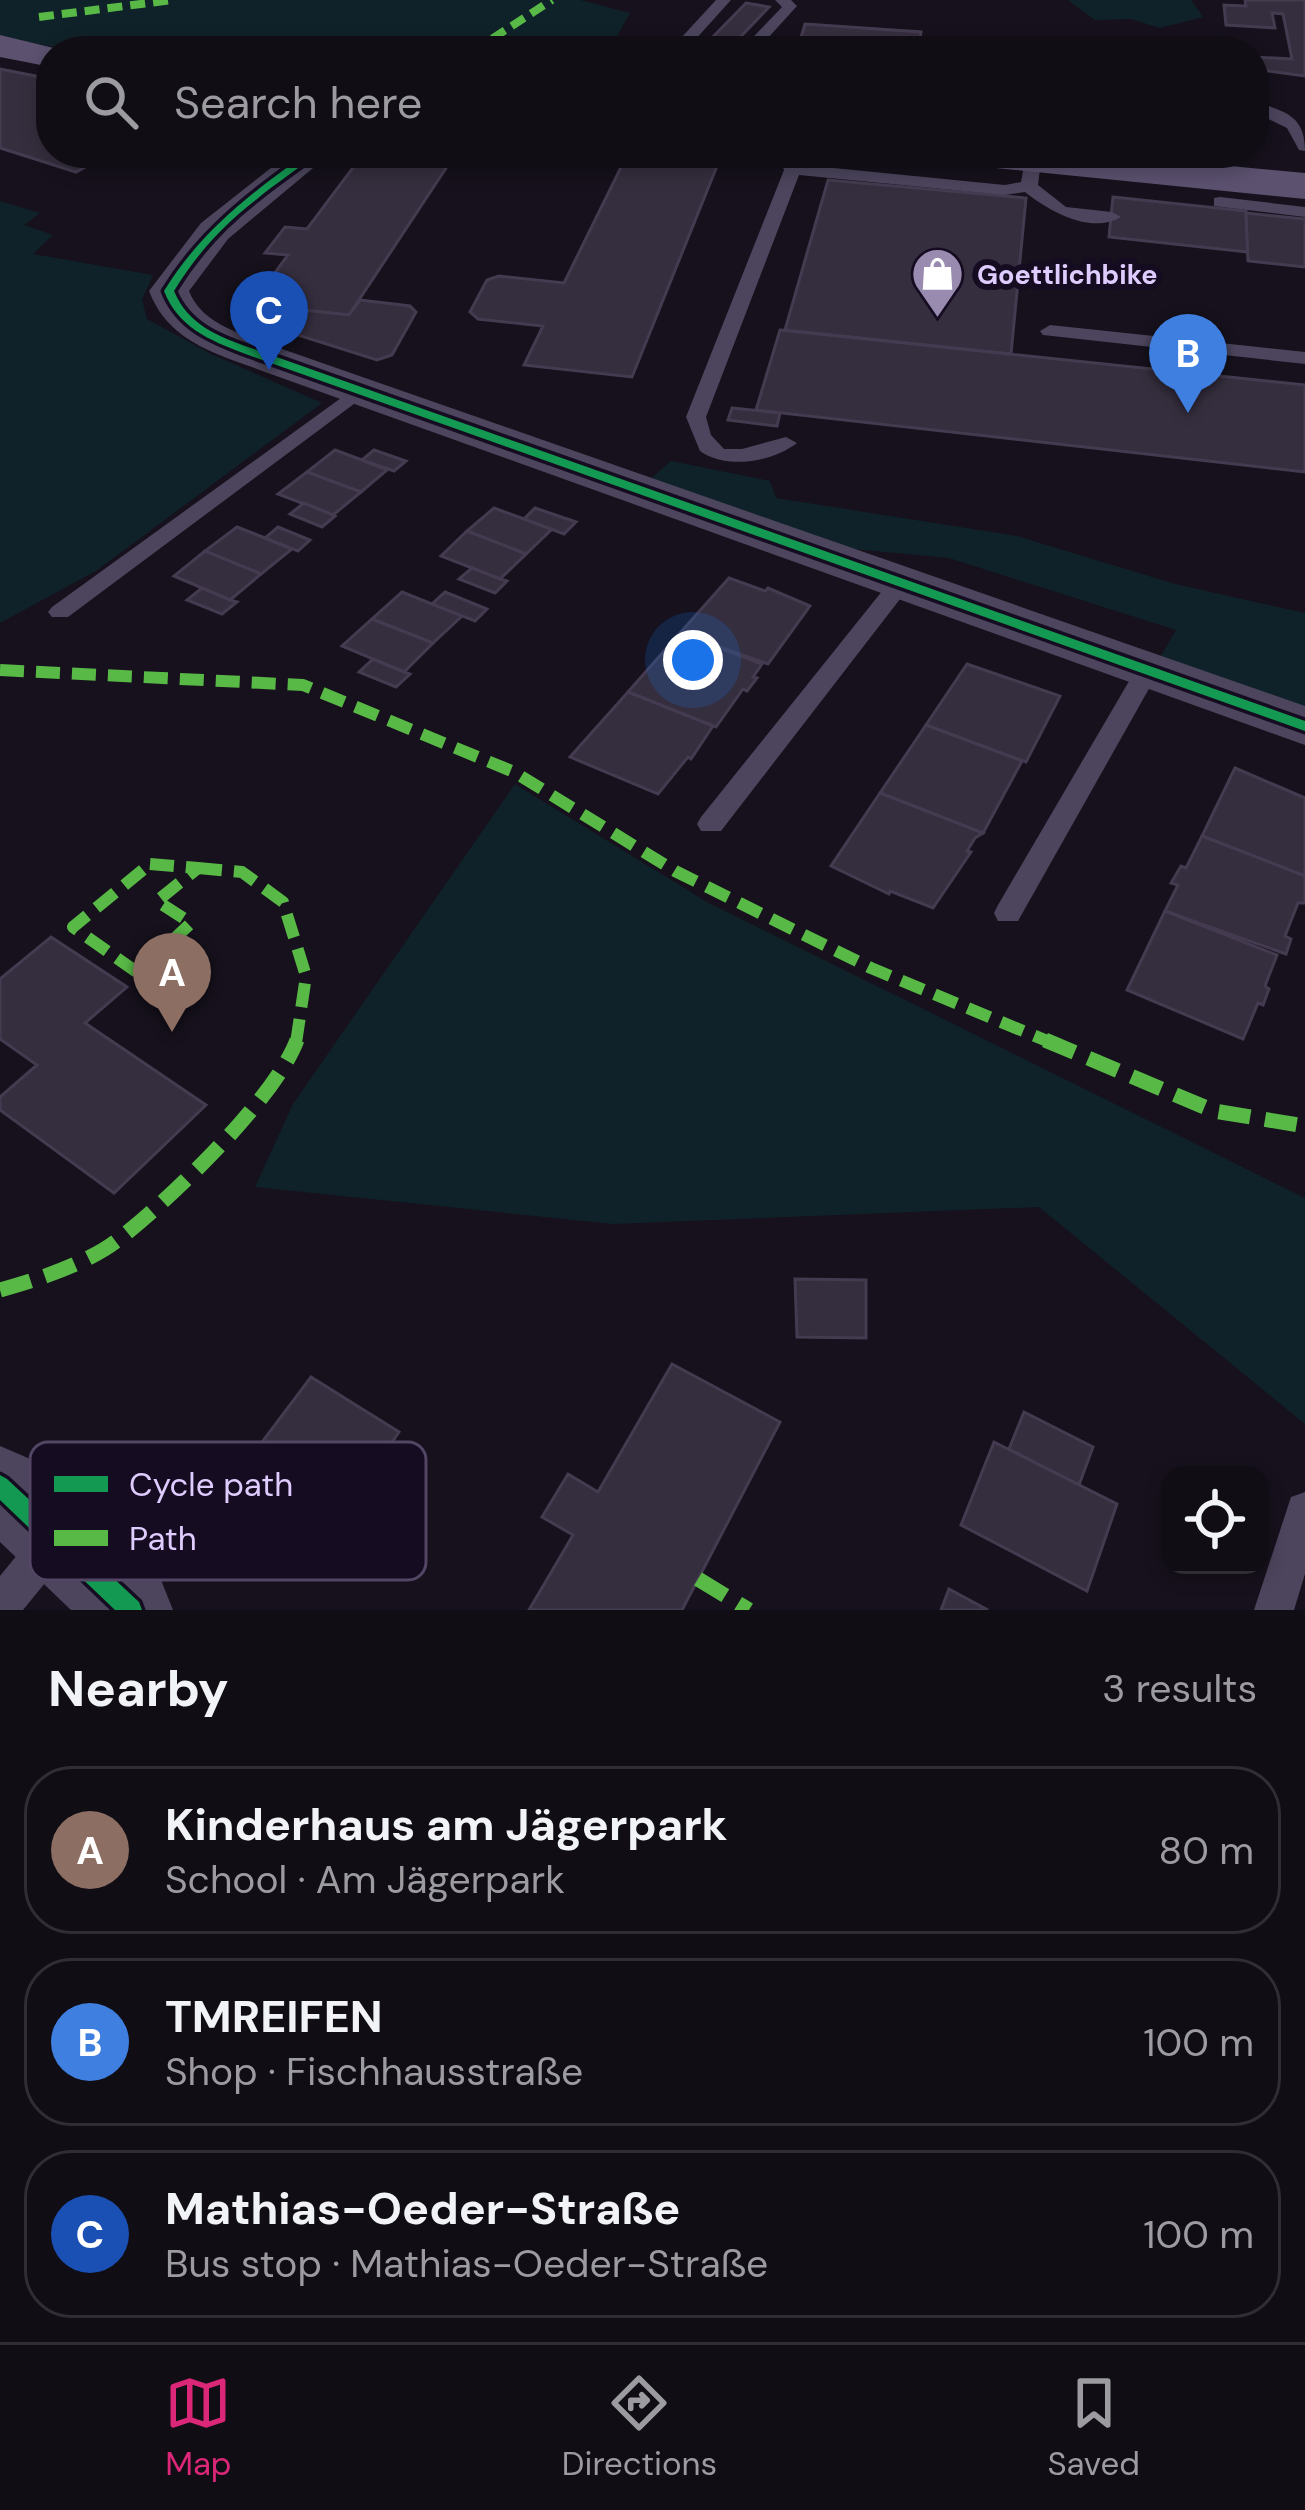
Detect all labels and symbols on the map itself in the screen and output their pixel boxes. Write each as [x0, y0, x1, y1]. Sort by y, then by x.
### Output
shop icon: Goettlichbike [910, 246, 966, 320]
place label: Goettlichbike [977, 257, 1157, 292]
pin: C [230, 271, 308, 370]
pin: B [1149, 314, 1227, 413]
your location [663, 630, 723, 690]
pin: A [133, 933, 211, 1032]
legend [30, 1442, 426, 1580]
text: Cycle path [129, 1463, 293, 1506]
text: Path [129, 1517, 197, 1560]

